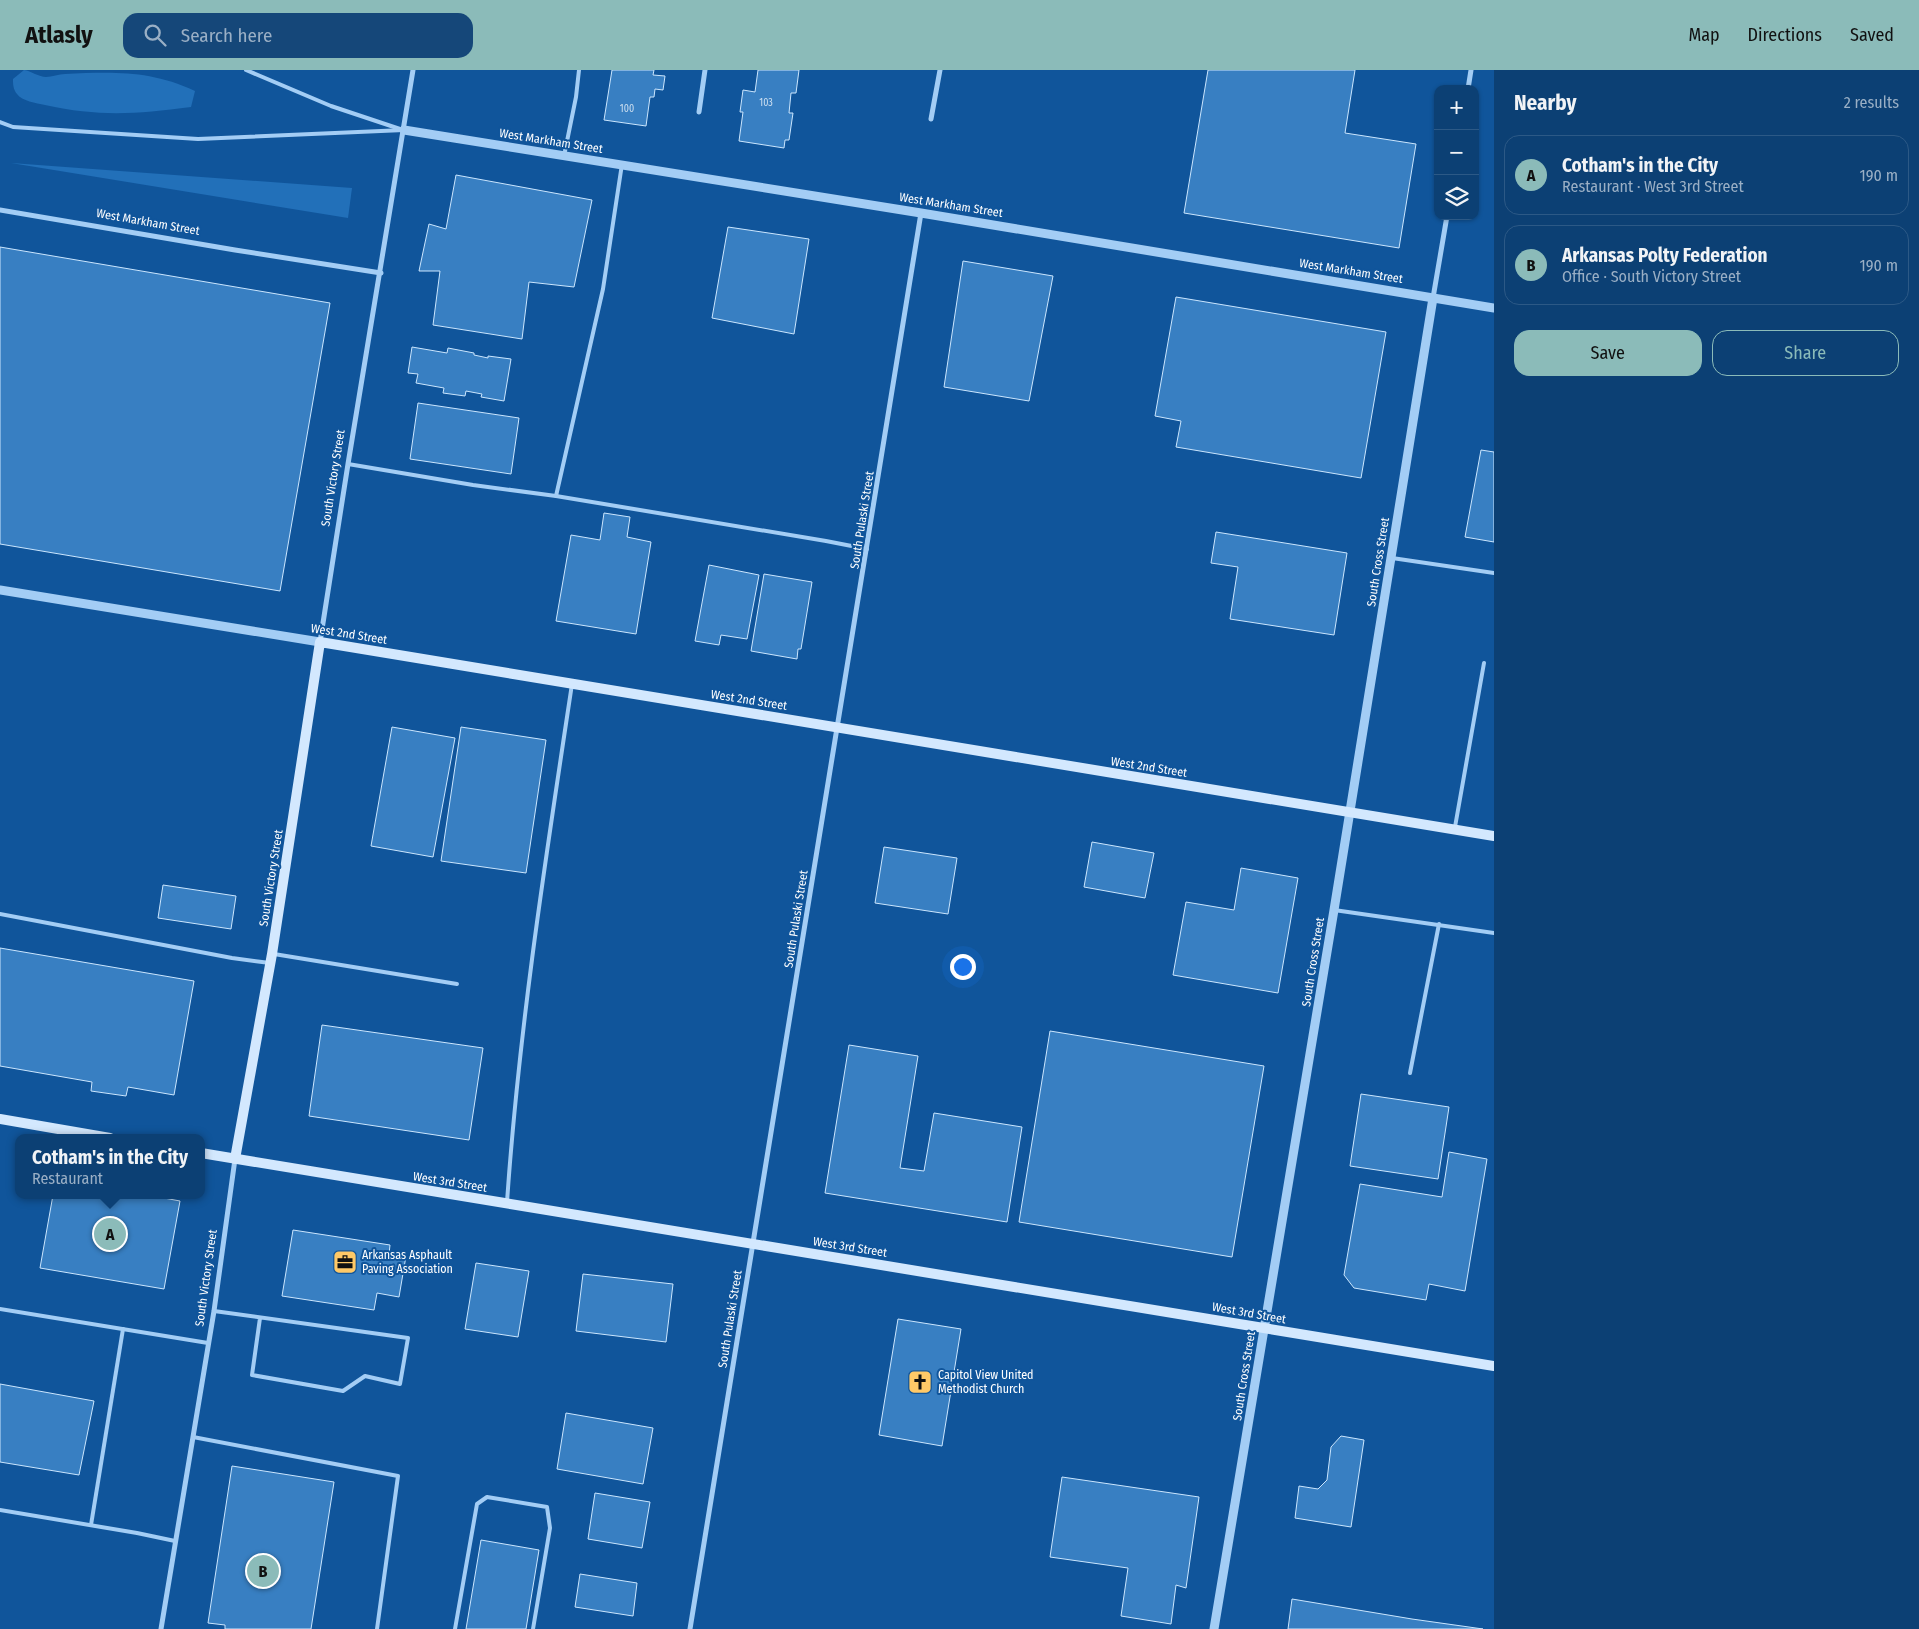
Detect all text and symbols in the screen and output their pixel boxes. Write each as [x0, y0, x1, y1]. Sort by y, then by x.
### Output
search box [123, 13, 473, 58]
text: Atlasly [25, 21, 93, 49]
icon: search [141, 21, 169, 49]
text: Search here [181, 24, 272, 47]
text: Map [1688, 24, 1720, 46]
text: Directions [1748, 24, 1822, 46]
text: Saved [1850, 24, 1894, 46]
map controls [1434, 85, 1479, 220]
button: + [1434, 85, 1479, 130]
text: Nearby [1514, 90, 1576, 116]
text: 2 results [1844, 93, 1899, 112]
house number: 103 [759, 97, 773, 109]
house number: 100 [620, 103, 634, 115]
street label: West Markham Street [498, 126, 604, 156]
button: − [1434, 130, 1479, 175]
text: Cotham's in the City [1562, 154, 1718, 177]
text: A [1527, 166, 1535, 185]
text: 190 m [1860, 166, 1898, 185]
button: layers [1434, 175, 1479, 220]
text: Restaurant · West 3rd Street [1562, 177, 1744, 196]
street label: West Markham Street [898, 190, 1004, 220]
street label: West Markham Street [95, 206, 201, 238]
text: Arkansas Polty Federation [1562, 244, 1768, 267]
street label: West Markham Street [1298, 256, 1404, 286]
text: B [1527, 256, 1535, 275]
text: 190 m [1860, 256, 1898, 275]
text: Office · South Victory Street [1562, 267, 1741, 286]
button: Save [1514, 330, 1702, 376]
button: Share [1712, 330, 1899, 376]
street label: South Victory Street [318, 429, 348, 527]
street label: South Pulaski Street [847, 470, 877, 570]
street label: South Cross Street [1364, 516, 1392, 608]
street label: West 2nd Street [310, 621, 388, 647]
street label: West 2nd Street [710, 687, 788, 713]
street label: West 2nd Street [1110, 754, 1188, 780]
street label: South Victory Street [256, 829, 286, 927]
street label: South Pulaski Street [781, 869, 811, 969]
street label: South Cross Street [1299, 916, 1327, 1008]
your location [950, 954, 976, 980]
popup [15, 1134, 205, 1199]
text: Cotham's in the City [32, 1146, 188, 1169]
text: Restaurant [32, 1169, 103, 1188]
street label: West 3rd Street [412, 1169, 488, 1195]
pin: A [94, 1215, 126, 1253]
street label: South Victory Street [192, 1229, 220, 1327]
street label: West 3rd Street [812, 1234, 888, 1260]
place label: Arkansas Asphault Paving Association [362, 1248, 453, 1276]
office icon: Arkansas Asphault Paving Association [332, 1249, 358, 1275]
street label: South Pulaski Street [715, 1269, 745, 1369]
street label: West 3rd Street [1211, 1300, 1287, 1326]
street label: South Cross Street [1230, 1330, 1258, 1422]
place label: Capitol View United Methodist Church [938, 1368, 1034, 1396]
church icon: Capitol View United Methodist Church [907, 1369, 933, 1395]
pin: B [247, 1552, 279, 1590]

